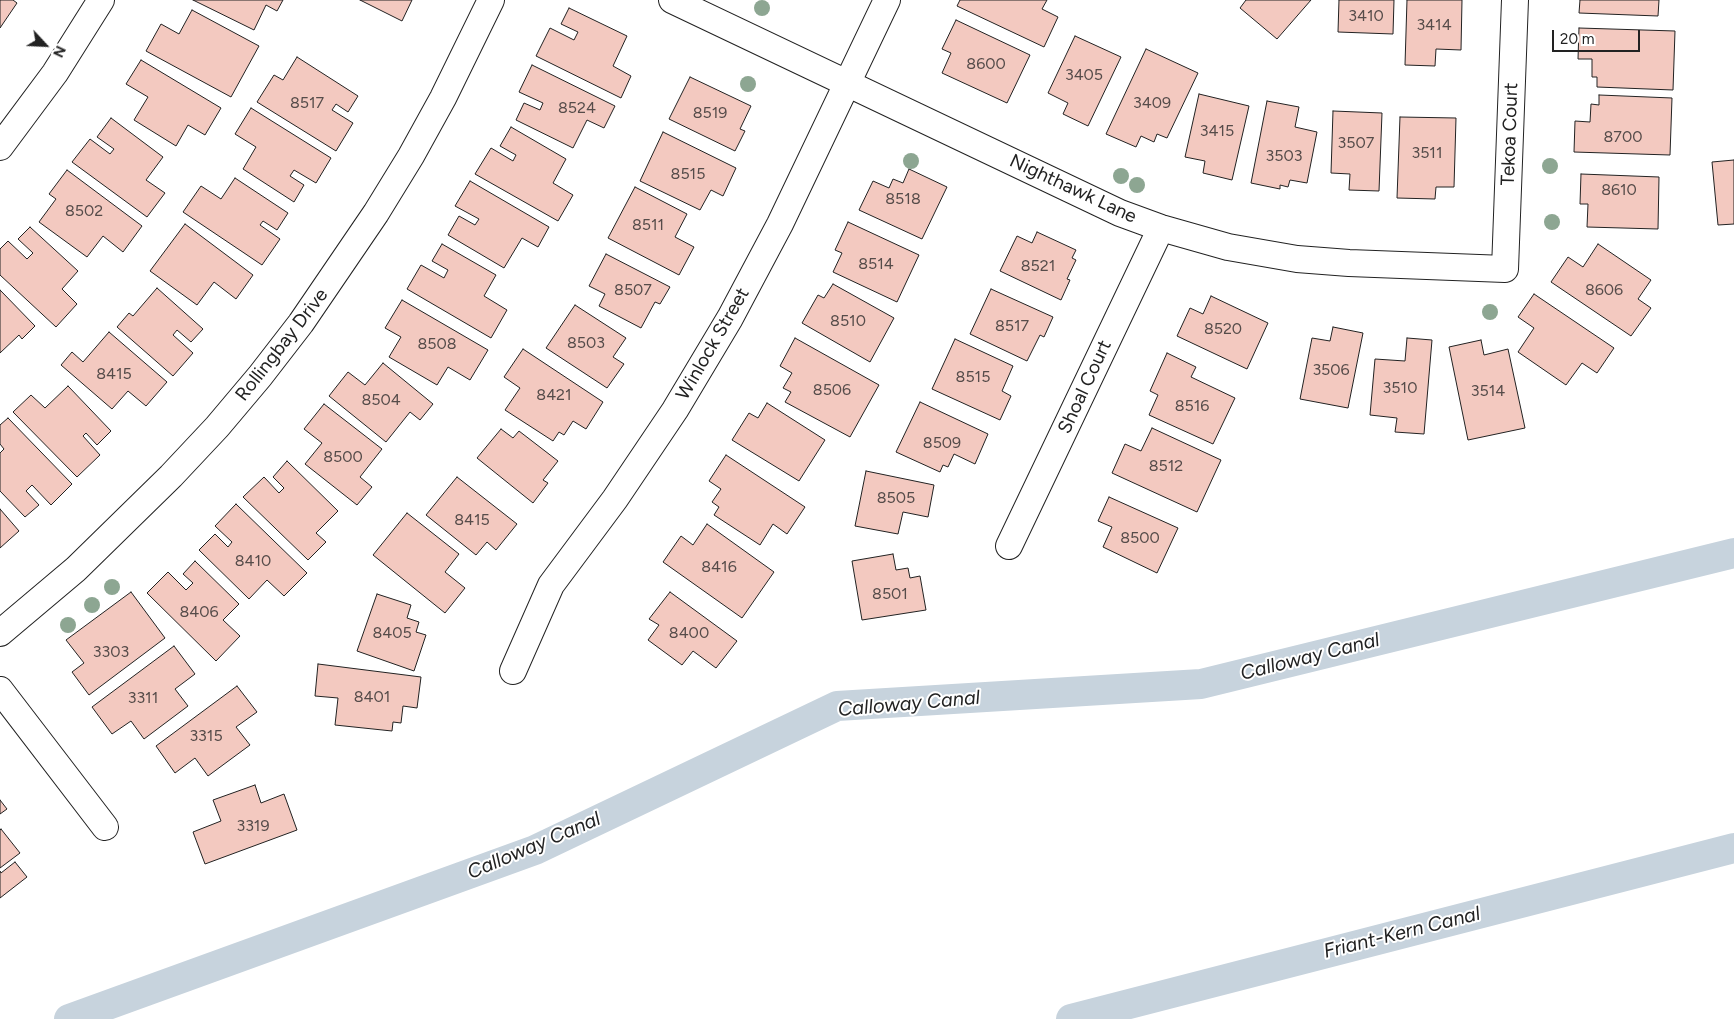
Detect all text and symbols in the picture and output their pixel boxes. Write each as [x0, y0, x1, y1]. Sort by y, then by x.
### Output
house number: 3410 [1348, 6, 1384, 26]
house number: 3414 [1416, 15, 1452, 35]
north arrow [20, 20, 70, 70]
scale bar [1554, 20, 1642, 52]
text: 20 m [1560, 30, 1594, 48]
text: N [49, 43, 69, 60]
house number: 8600 [966, 54, 1006, 74]
house number: 3405 [1065, 65, 1103, 85]
street label: Tekoa Court [1497, 82, 1523, 186]
house number: 8517 [290, 93, 324, 113]
house number: 3409 [1133, 93, 1171, 113]
house number: 8524 [558, 98, 596, 118]
house number: 8519 [693, 103, 727, 123]
house number: 3415 [1200, 121, 1234, 141]
house number: 8700 [1604, 127, 1642, 147]
house number: 3507 [1338, 133, 1374, 153]
house number: 3511 [1411, 143, 1443, 163]
house number: 3503 [1266, 146, 1302, 166]
street label: Nighthawk Lane [1006, 150, 1140, 228]
house number: 8515 [671, 164, 705, 184]
house number: 8610 [1601, 180, 1637, 200]
house number: 8518 [885, 189, 921, 209]
house number: 8502 [65, 201, 103, 221]
house number: 8511 [632, 215, 664, 235]
house number: 8514 [858, 254, 894, 274]
house number: 8521 [1021, 256, 1055, 276]
house number: 8507 [614, 280, 652, 300]
house number: 8606 [1585, 280, 1623, 300]
street label: Rollingbay Drive [231, 284, 333, 406]
street label: Winlock Street [672, 284, 754, 404]
house number: 8510 [830, 311, 866, 331]
house number: 8517 [995, 316, 1029, 336]
house number: 8520 [1204, 319, 1242, 339]
house number: 8503 [567, 333, 605, 353]
house number: 8508 [417, 334, 457, 354]
street label: Shoal Court [1053, 337, 1117, 437]
house number: 3506 [1312, 360, 1350, 380]
house number: 8415 [96, 364, 132, 384]
house number: 8515 [956, 367, 990, 387]
house number: 3510 [1383, 378, 1417, 398]
house number: 8506 [813, 380, 851, 400]
house number: 3514 [1471, 381, 1505, 401]
house number: 8421 [536, 385, 572, 405]
house number: 8504 [361, 390, 401, 410]
house number: 8516 [1175, 396, 1209, 416]
house number: 8509 [923, 433, 961, 453]
house number: 8500 [323, 447, 363, 467]
house number: 8512 [1149, 456, 1183, 476]
house number: 8505 [877, 488, 915, 508]
house number: 8415 [454, 510, 490, 530]
house number: 8500 [1120, 528, 1160, 548]
house number: 8410 [235, 551, 271, 571]
house number: 8416 [701, 557, 737, 577]
house number: 8501 [872, 584, 908, 604]
house number: 8406 [179, 602, 219, 622]
house number: 8405 [372, 623, 412, 643]
house number: 8400 [669, 623, 709, 643]
water label: Calloway Canal [1238, 628, 1382, 686]
house number: 3303 [93, 642, 129, 662]
water label: Calloway Canal [837, 686, 981, 722]
house number: 8401 [354, 687, 390, 707]
house number: 3311 [128, 688, 158, 708]
house number: 3315 [189, 726, 223, 746]
water label: Calloway Canal [464, 807, 604, 885]
house number: 3319 [236, 816, 270, 836]
water label: Friant-Kern Canal [1321, 902, 1483, 964]

